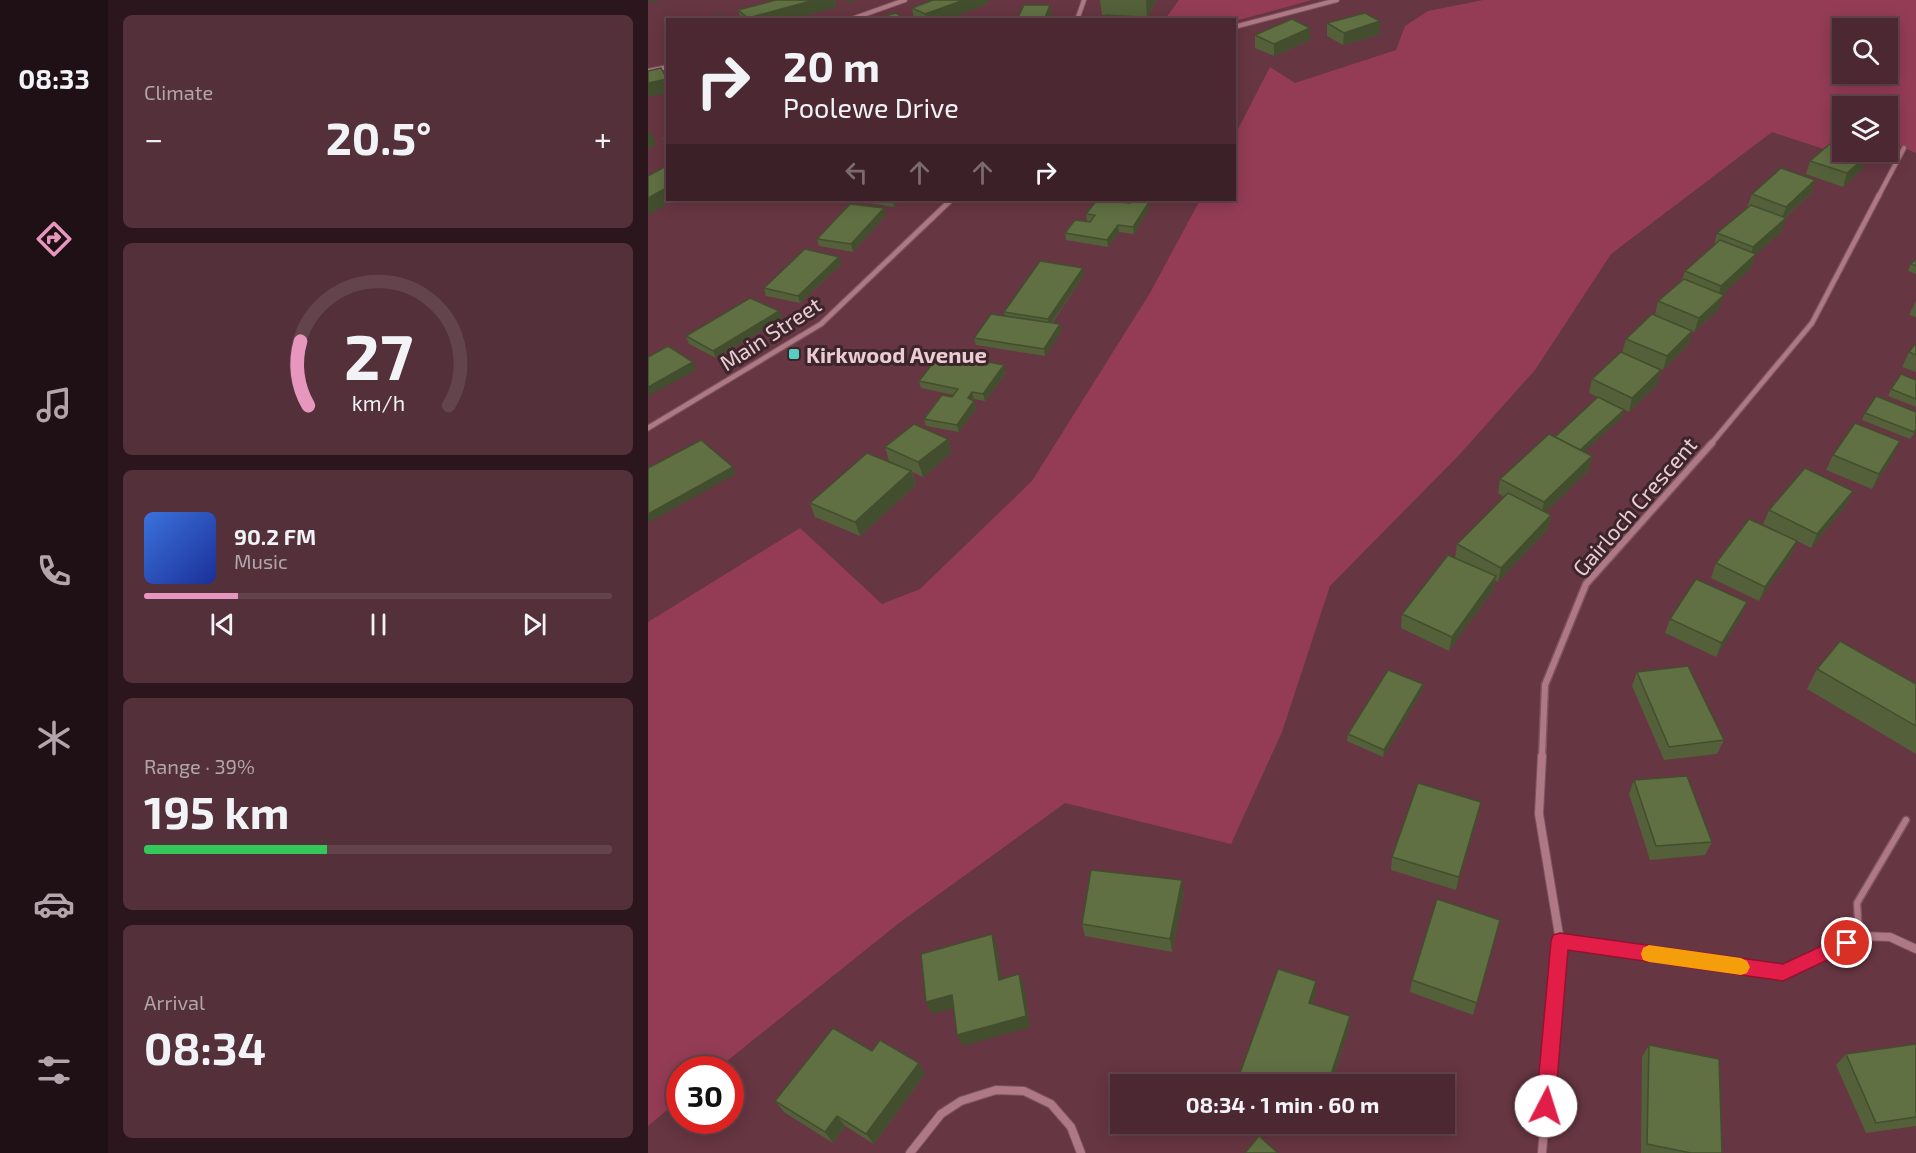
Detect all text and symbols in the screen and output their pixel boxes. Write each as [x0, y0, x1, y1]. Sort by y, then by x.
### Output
map controls [1832, 18, 1898, 162]
button: search [1832, 18, 1898, 84]
text: 20 m [783, 40, 880, 90]
icon: right [684, 42, 762, 120]
text: 08:33 [18, 62, 90, 94]
text: Climate [144, 80, 213, 104]
text: Poolewe Drive [783, 91, 959, 123]
button: layers [1832, 96, 1898, 162]
text: 20.5° [326, 110, 431, 164]
text: − [144, 118, 163, 158]
text: + [594, 118, 612, 158]
icon: left [840, 156, 873, 189]
icon: ahead [903, 156, 936, 189]
icon: ahead [966, 156, 999, 189]
icon: right [1029, 156, 1062, 189]
icon: directions [33, 218, 75, 260]
street label: Main Street [714, 291, 826, 375]
text: 27 [343, 318, 413, 393]
place label: Kirkwood Avenue [806, 341, 987, 367]
marker: Kirkwood Avenue [787, 347, 801, 361]
icon: music [33, 384, 75, 426]
text: km/h [351, 390, 405, 415]
street label: Gairloch Crescent [1567, 431, 1701, 581]
text: 90.2 FM [234, 523, 316, 549]
text: Music [234, 549, 288, 573]
icon: phone [33, 550, 75, 592]
icon: previous [206, 608, 239, 641]
icon: pause [362, 608, 395, 641]
icon: next [518, 608, 551, 641]
icon: climate [33, 717, 75, 759]
text: Range · 39% [144, 754, 255, 778]
text: 195 km [144, 784, 289, 838]
icon: car [33, 883, 75, 925]
pin [1821, 917, 1872, 968]
icon: arrive [1830, 926, 1863, 959]
text: Arrival [144, 990, 205, 1014]
text: 08:34 [144, 1020, 266, 1074]
icon: filters [33, 1049, 75, 1091]
speed limit sign: 30 [666, 1056, 744, 1134]
position arrow [1514, 1074, 1578, 1138]
text: 08:34 · 1 min · 60 m [1186, 1091, 1379, 1117]

